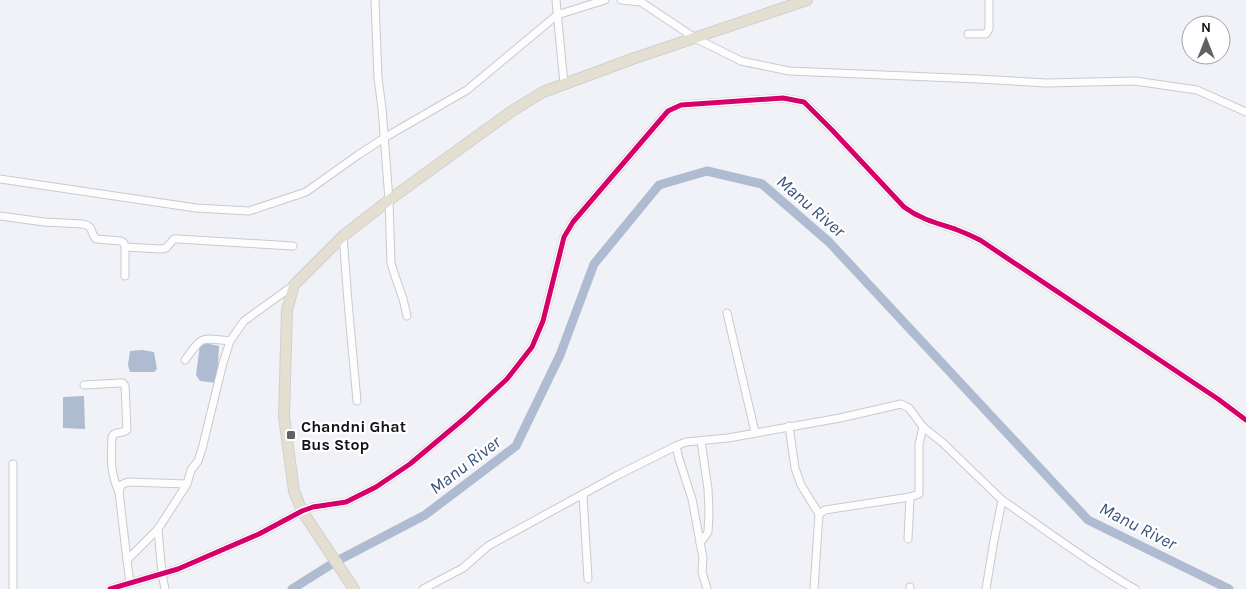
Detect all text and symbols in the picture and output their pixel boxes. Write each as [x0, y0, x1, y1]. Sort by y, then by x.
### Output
north arrow [1181, 15, 1231, 65]
text: N [1201, 19, 1211, 36]
water label: Manu River [772, 170, 850, 242]
place label: Chandni Ghat Bus Stop [301, 417, 406, 454]
marker: Chandni Ghat Bus Stop [285, 429, 297, 441]
water label: Manu River [425, 431, 506, 499]
water label: Manu River [1096, 497, 1181, 555]

